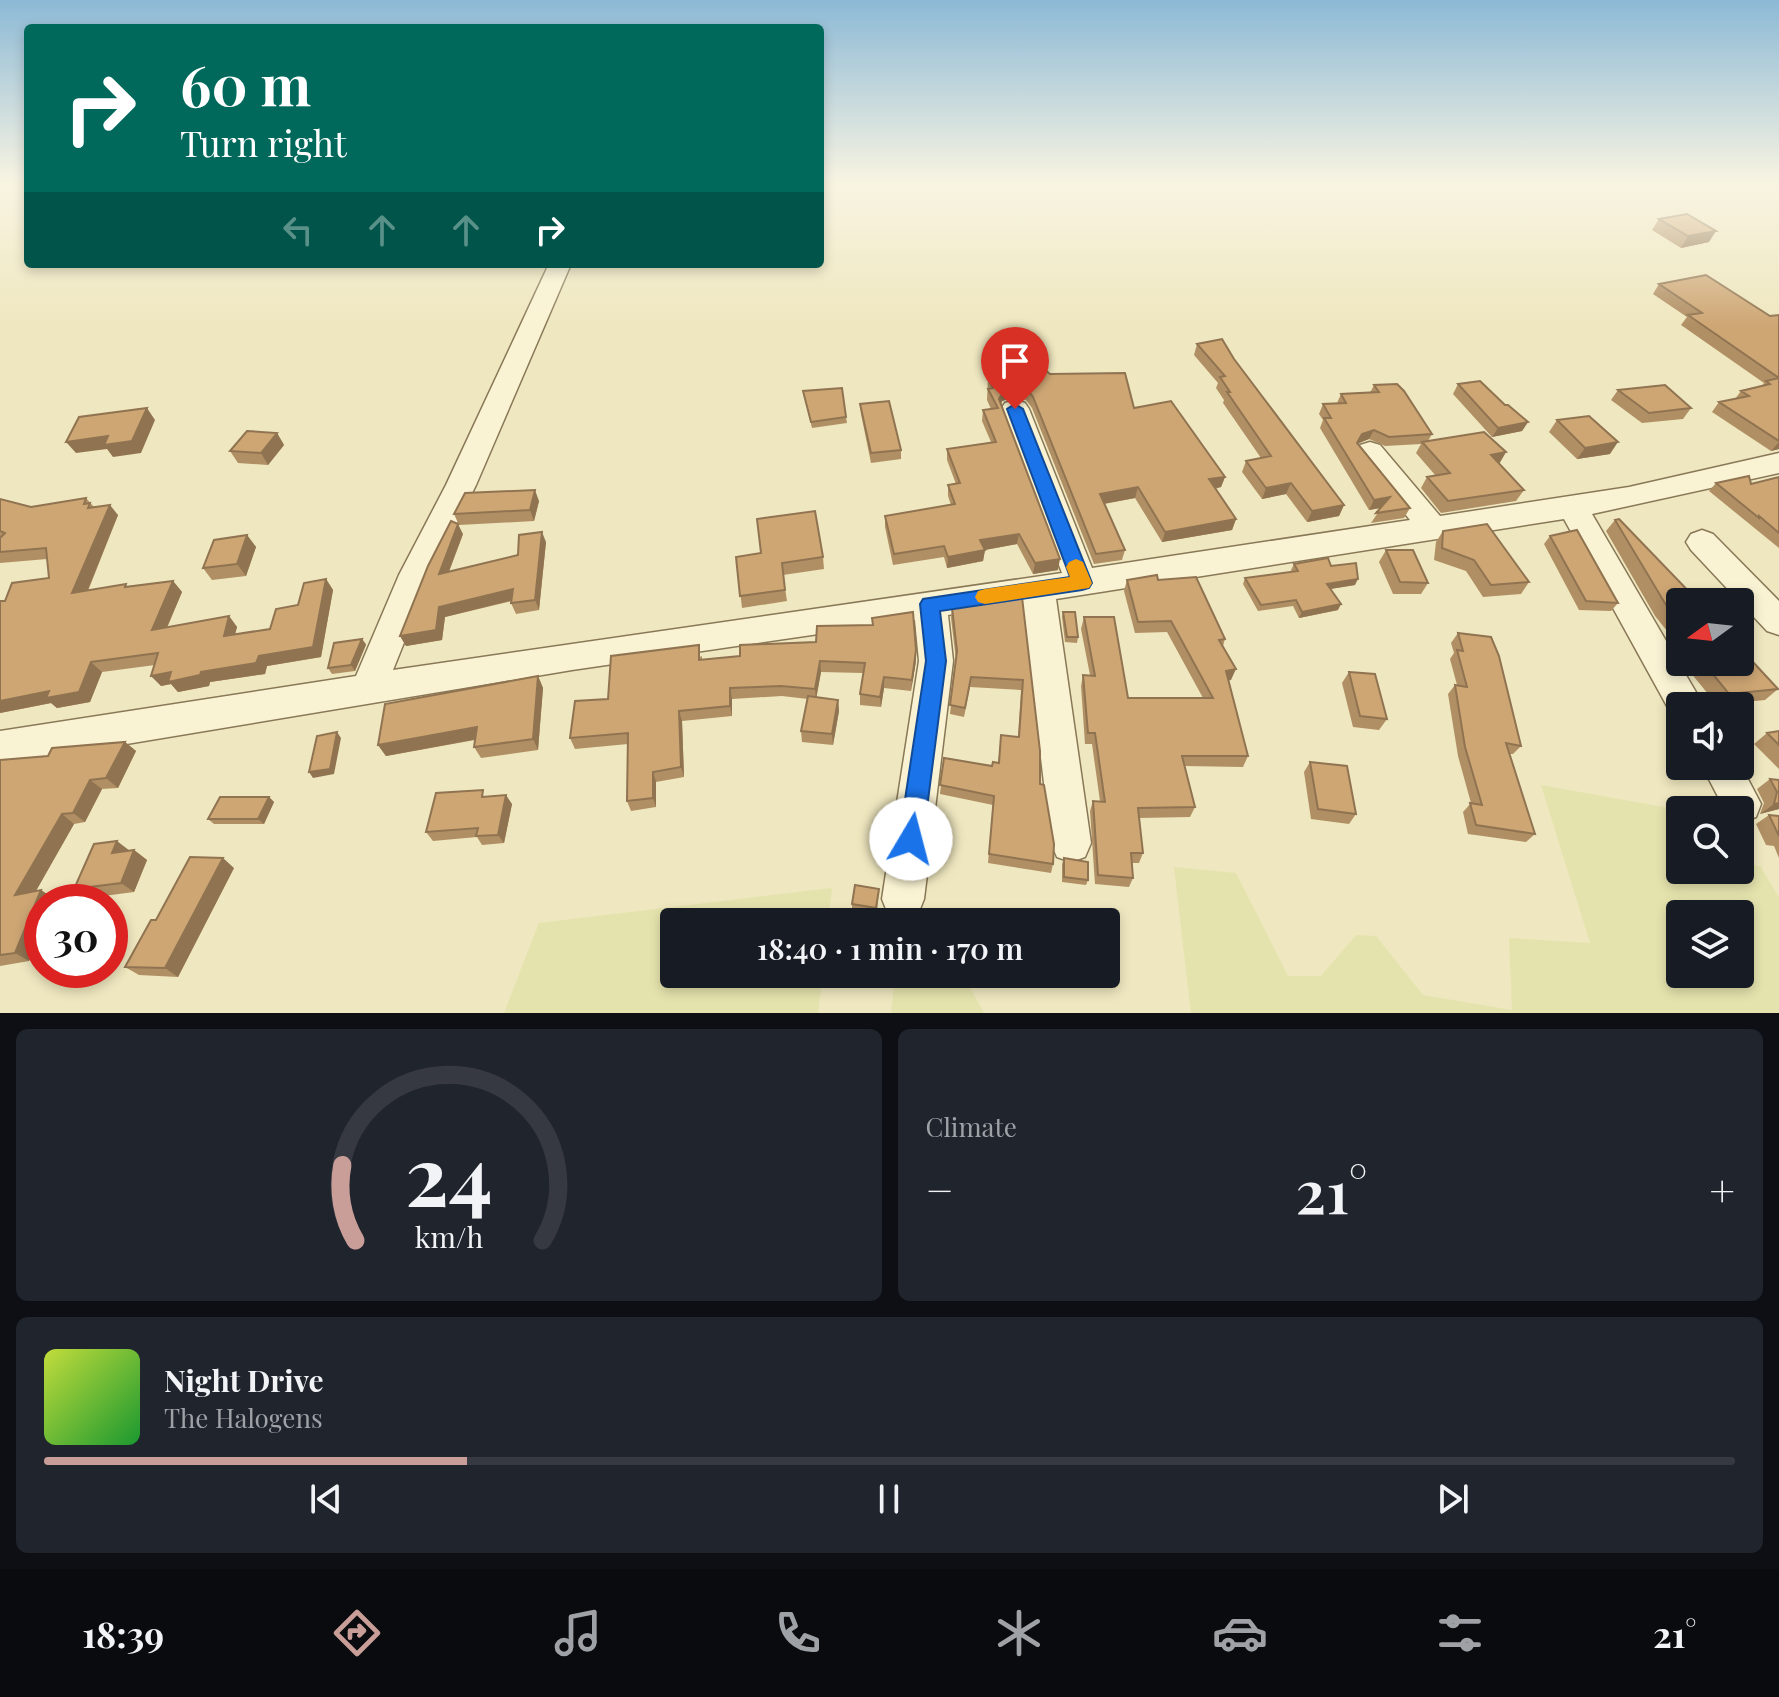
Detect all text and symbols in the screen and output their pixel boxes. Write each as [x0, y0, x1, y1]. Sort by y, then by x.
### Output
text: 60 m [180, 46, 311, 121]
icon: right [48, 56, 152, 160]
text: Turn right [180, 118, 347, 166]
icon: left [276, 208, 320, 252]
icon: ahead [360, 208, 404, 252]
icon: ahead [444, 208, 488, 252]
icon: right [528, 208, 572, 252]
pin [981, 327, 1049, 409]
icon: arrive [993, 339, 1037, 383]
north arrow [1666, 588, 1754, 676]
map controls [1666, 588, 1754, 988]
button: sound [1666, 692, 1754, 780]
button: search [1666, 796, 1754, 884]
position arrow [869, 797, 953, 881]
speed limit sign: 30 [24, 884, 128, 988]
button: layers [1666, 900, 1754, 988]
text: 18:40 · 1 min · 170 m [757, 928, 1023, 968]
text: Climate [926, 1109, 1017, 1144]
text: 24 [405, 1117, 492, 1228]
text: 21° [1296, 1149, 1368, 1229]
text: − [926, 1159, 954, 1218]
text: + [1709, 1159, 1735, 1218]
text: km/h [414, 1217, 483, 1255]
text: Night Drive [164, 1360, 324, 1400]
text: The Halogens [164, 1400, 323, 1435]
icon: previous [304, 1477, 348, 1521]
icon: pause [867, 1477, 911, 1521]
icon: next [1431, 1477, 1475, 1521]
icon: directions [329, 1605, 385, 1661]
icon: music [550, 1605, 606, 1661]
icon: phone [770, 1605, 826, 1661]
icon: climate [991, 1605, 1047, 1661]
icon: car [1212, 1605, 1268, 1661]
icon: filters [1432, 1605, 1488, 1661]
text: 18:39 [82, 1609, 164, 1657]
text: 21° [1653, 1609, 1697, 1657]

